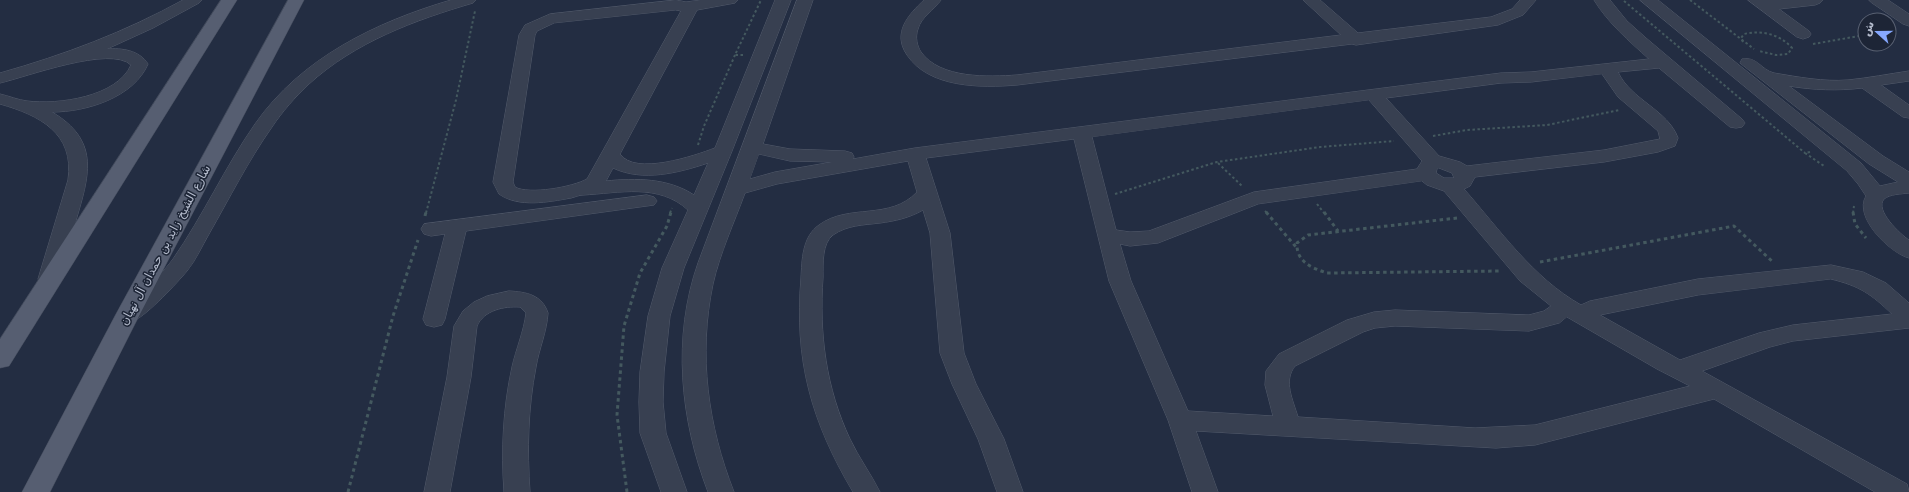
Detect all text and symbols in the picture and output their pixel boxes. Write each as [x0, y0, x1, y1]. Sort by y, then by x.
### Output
north arrow [1857, 12, 1897, 52]
text: ش [1859, 19, 1877, 38]
street label: شارع الشيخ زايد بن حمدان آل نهيان [116, 162, 214, 328]

